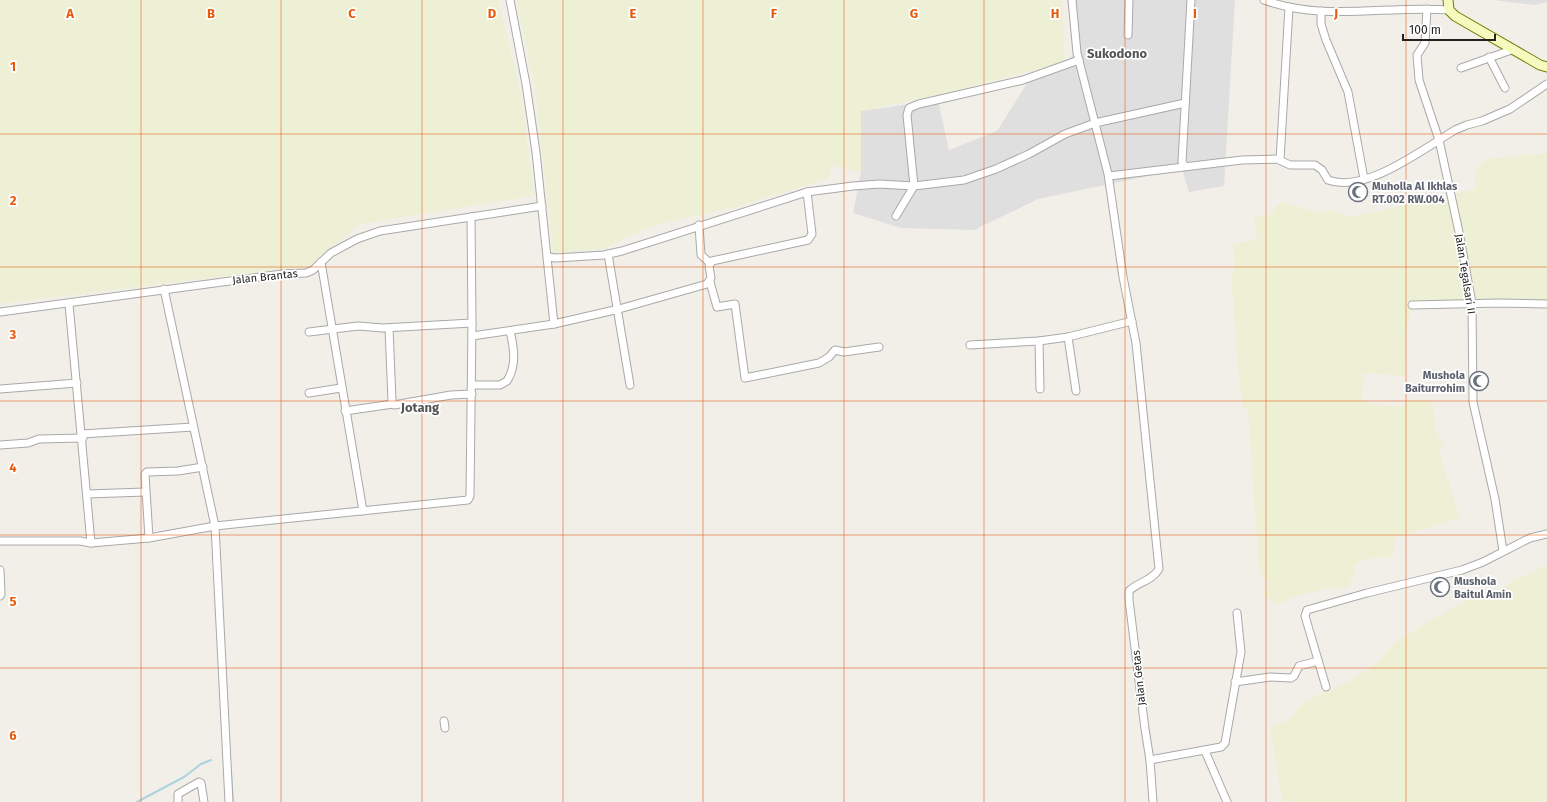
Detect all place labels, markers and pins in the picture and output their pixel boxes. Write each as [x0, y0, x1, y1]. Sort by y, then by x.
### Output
place label: Muholla Al Ikhlas RT.002 RW.004 [1372, 180, 1458, 206]
mosque icon: Muholla Al Ikhlas RT.002 RW.004 [1347, 181, 1369, 203]
place label: Mushola Baiturrohim [1405, 369, 1465, 395]
mosque icon: Mushola Baiturrohim [1468, 370, 1490, 392]
place label: Mushola Baitul Amin [1454, 575, 1512, 601]
mosque icon: Mushola Baitul Amin [1429, 576, 1451, 598]

